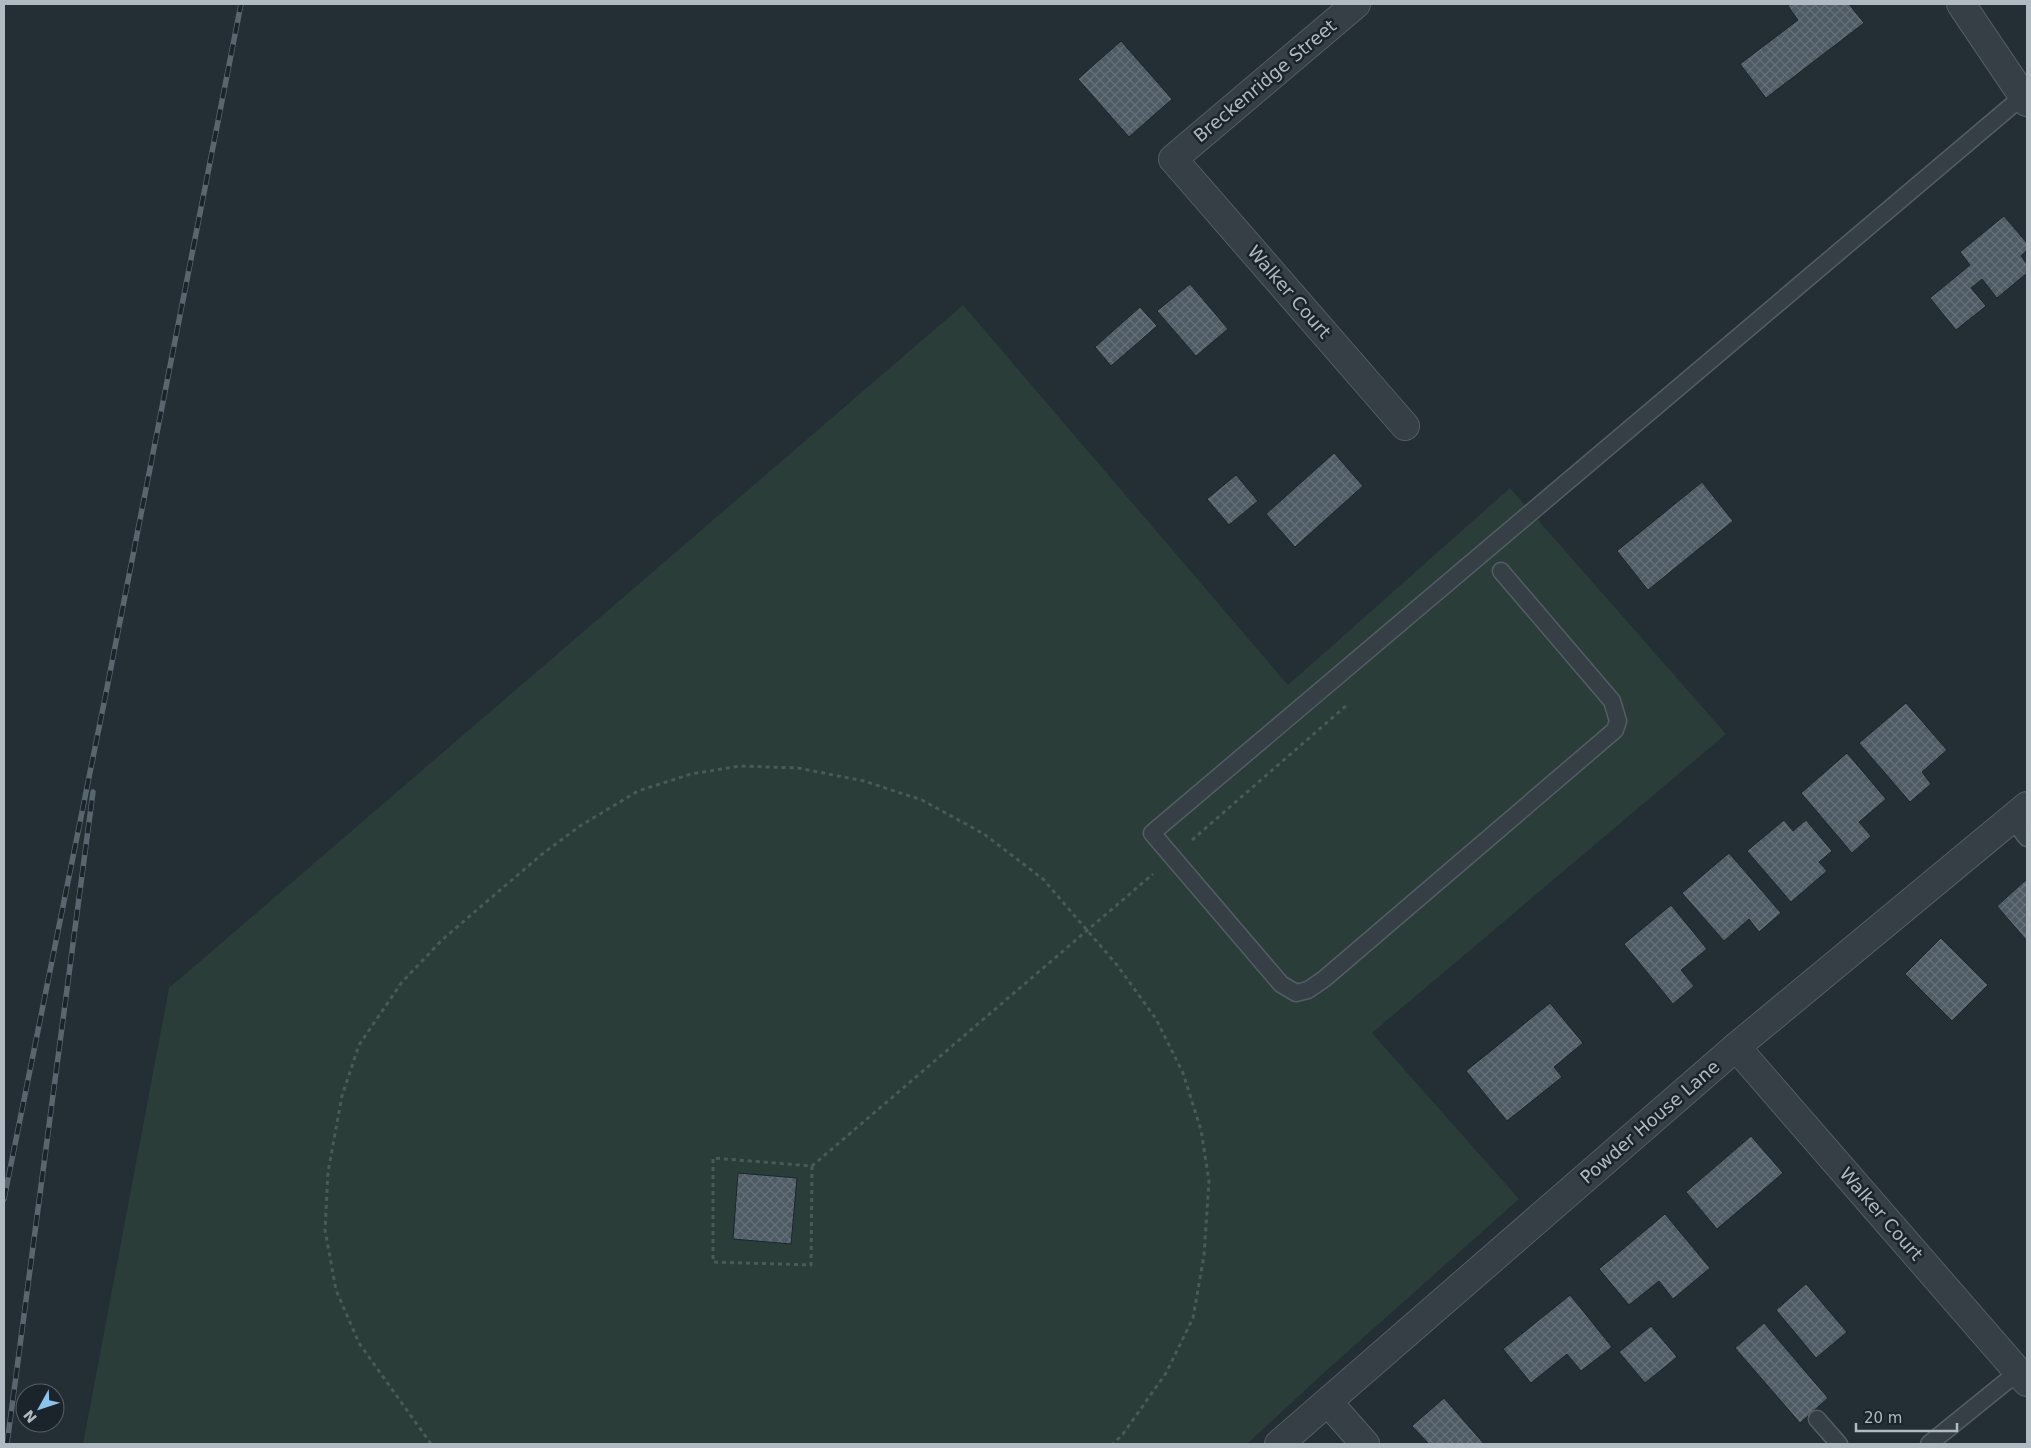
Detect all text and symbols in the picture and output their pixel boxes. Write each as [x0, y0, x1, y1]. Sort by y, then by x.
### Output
street label: Breckenridge Street [1189, 15, 1340, 146]
street label: Walker Court [1243, 241, 1335, 342]
street label: Powder House Lane [1576, 1056, 1723, 1188]
street label: Walker Court [1835, 1163, 1927, 1264]
north arrow [15, 1383, 65, 1433]
scale bar [1856, 1400, 1957, 1432]
text: N [20, 1407, 40, 1426]
text: 20 m [1864, 1409, 1902, 1427]

